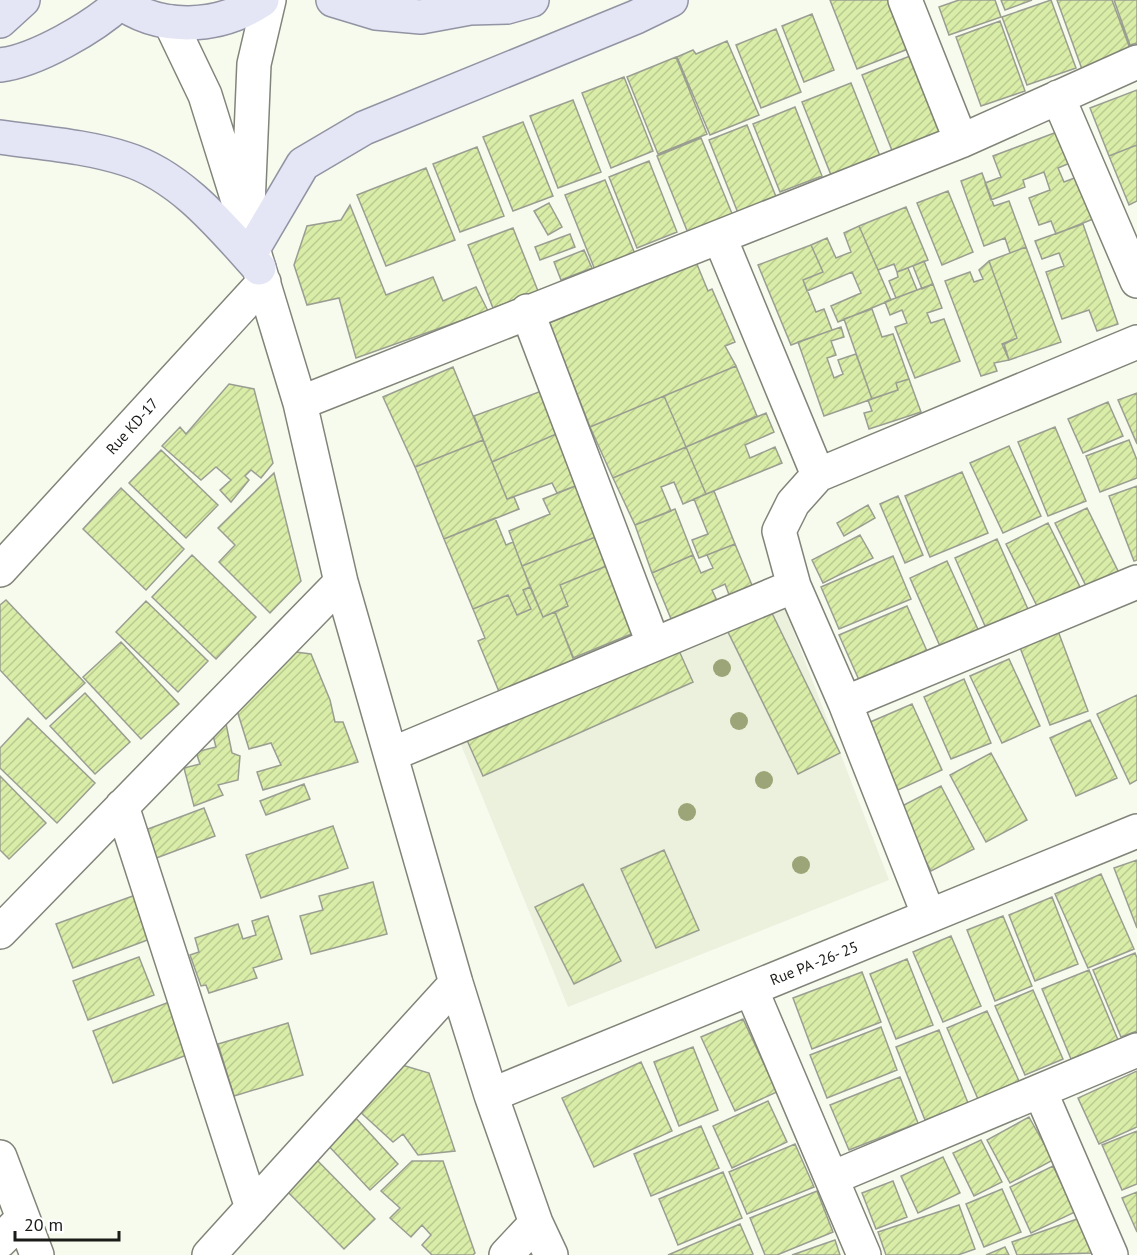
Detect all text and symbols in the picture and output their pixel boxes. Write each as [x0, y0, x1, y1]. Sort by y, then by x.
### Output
street label: Rue KD-17 [102, 394, 162, 458]
street label: Rue PA -26- 25 [767, 937, 861, 989]
scale bar [15, 1204, 118, 1242]
text: 20 m [24, 1213, 63, 1236]

